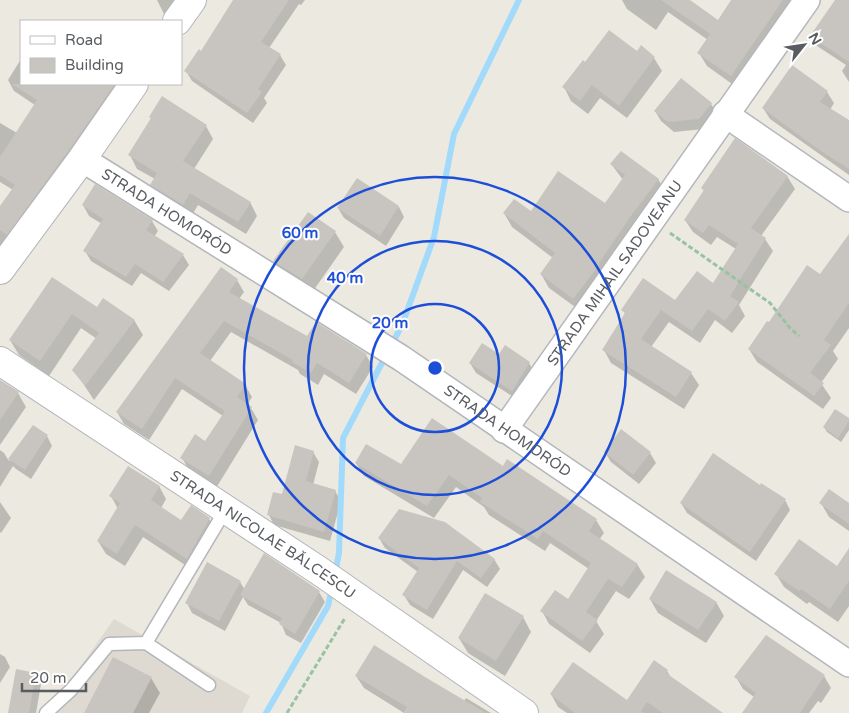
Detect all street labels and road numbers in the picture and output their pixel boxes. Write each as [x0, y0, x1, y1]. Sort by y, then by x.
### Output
street label: STRADA HOMORÓD [98, 165, 235, 259]
street label: STRADA MIHAIL SADOVEANU [543, 177, 686, 369]
street label: STRADA HOMORÓD [440, 381, 575, 481]
street label: STRADA NICOLAE BĂLCESCU [167, 466, 359, 602]

